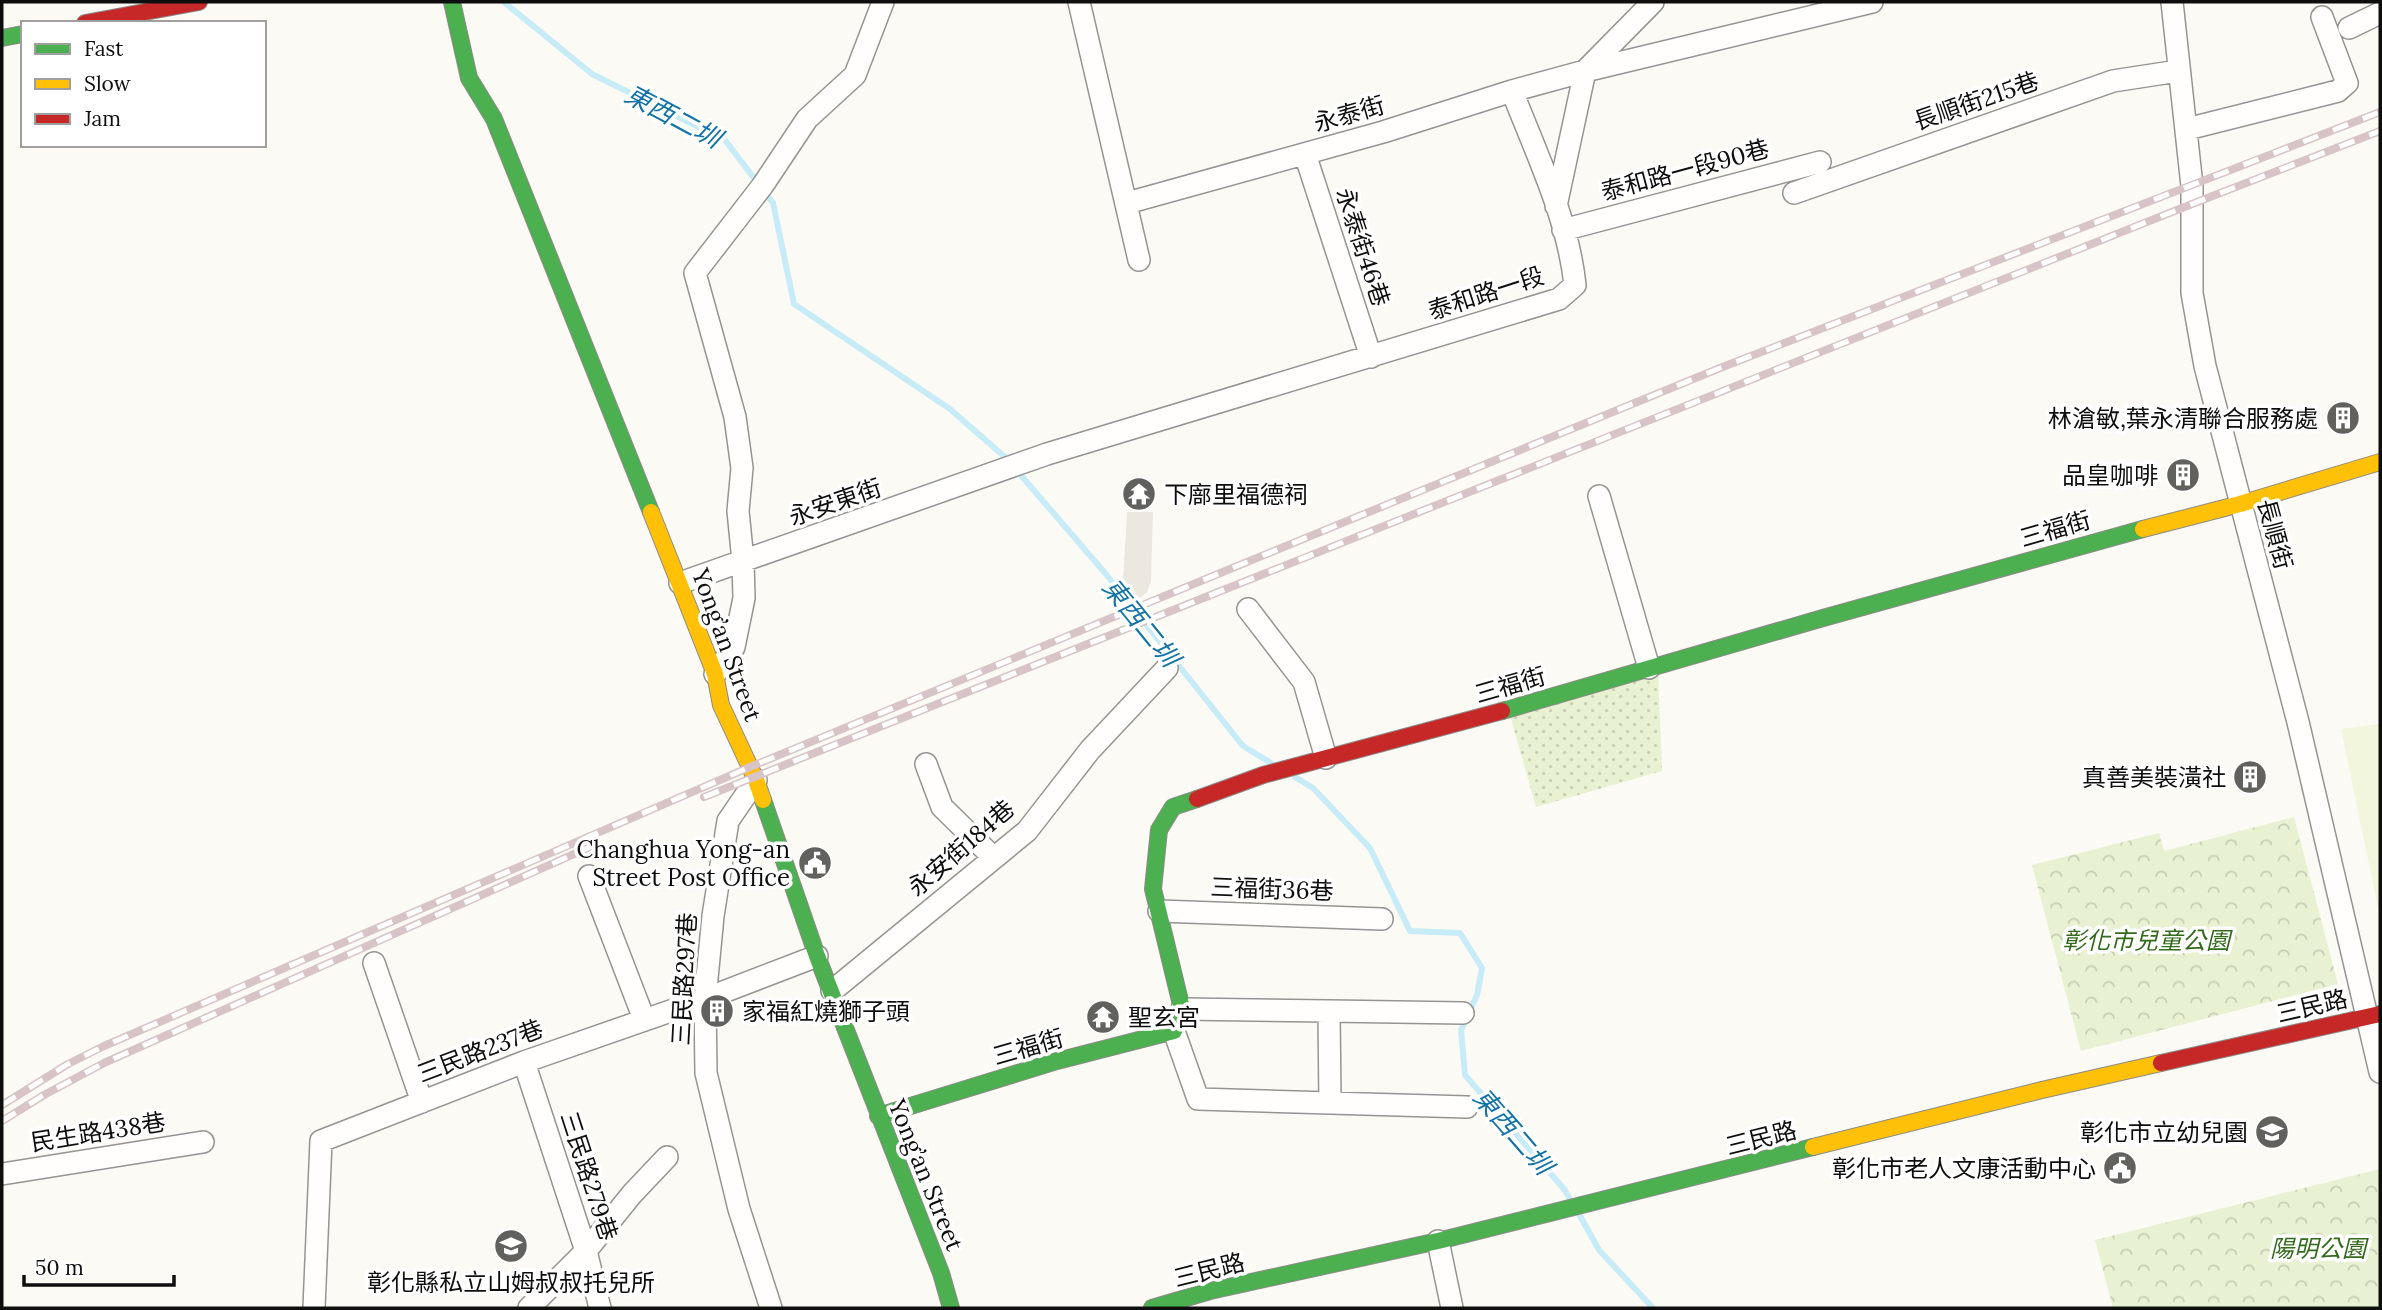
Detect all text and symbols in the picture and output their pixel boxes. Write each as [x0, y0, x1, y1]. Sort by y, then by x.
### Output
legend [21, 21, 266, 147]
text: Fast [84, 35, 124, 62]
street label: 長順街215巷 [1909, 65, 2043, 137]
text: Slow [84, 70, 131, 97]
water label: 東西二圳 [619, 77, 730, 157]
street label: 永泰街 [1310, 89, 1388, 139]
text: Jam [83, 105, 121, 132]
street label: 泰和路一段90巷 [1598, 133, 1772, 207]
street label: 永泰街46巷 [1329, 184, 1397, 310]
street label: 泰和路一段 [1424, 260, 1548, 326]
building icon: 林滄敏,葉永清聯合服務處 [2324, 399, 2362, 437]
place label: 林滄敏,葉永清聯合服務處 [2048, 403, 2318, 434]
building icon: 品皇咖啡 [2164, 456, 2202, 494]
place label: 品皇咖啡 [2062, 460, 2158, 491]
street label: 永安東街 [785, 472, 885, 532]
temple icon: 下廍里福德祠 [1120, 475, 1158, 513]
place label: 下廍里福德祠 [1164, 479, 1308, 510]
street label: 長順街 [2251, 495, 2299, 573]
street label: 三福街 [2016, 504, 2094, 554]
street label: Yong’an Street [685, 563, 769, 726]
water label: 東西二圳 [1095, 571, 1189, 676]
street label: 三福街 [1471, 660, 1549, 710]
building icon: 真善美裝潢社 [2231, 758, 2269, 796]
place label: 真善美裝潢社 [2082, 762, 2226, 793]
street label: 永安街184巷 [901, 793, 1021, 903]
place label: Changhua Yong-an Street Post Office [577, 834, 790, 893]
public building icon: Changhua Yong-an Street Post Office [796, 844, 834, 882]
street label: 三福街36巷 [1210, 871, 1334, 907]
street label: 三民路297巷 [665, 912, 703, 1046]
park label: 彰化市兒童公園 [2062, 925, 2233, 956]
street label: 三民路 [2273, 983, 2351, 1029]
building icon: 家福紅燒獅子頭 [698, 992, 736, 1030]
place label: 家福紅燒獅子頭 [742, 996, 910, 1027]
temple icon: 聖玄宮 [1084, 998, 1122, 1036]
place label: 聖玄宮 [1128, 1002, 1200, 1033]
street label: 三民路237巷 [413, 1013, 547, 1089]
street label: 三福街 [989, 1022, 1067, 1072]
water label: 東西二圳 [1466, 1081, 1562, 1184]
street label: Yong’an Street [881, 1094, 971, 1256]
street label: 民生路438巷 [28, 1106, 168, 1158]
street label: 三民路279巷 [554, 1108, 624, 1244]
school or university icon: 彰化市立幼兒園 [2253, 1113, 2291, 1151]
street label: 三民路 [1722, 1114, 1800, 1162]
place label: 彰化市立幼兒園 [2080, 1117, 2248, 1148]
public building icon: 彰化市老人文康活動中心 [2101, 1149, 2139, 1187]
place label: 彰化市老人文康活動中心 [1832, 1153, 2096, 1184]
school or university icon: 彰化縣私立山姆叔叔托兒所 [492, 1227, 530, 1265]
park label: 陽明公園 [2270, 1233, 2369, 1264]
scale bar [24, 1244, 175, 1288]
street label: 三民路 [1170, 1246, 1248, 1294]
text: 50 m [35, 1254, 84, 1281]
place label: 彰化縣私立山姆叔叔托兒所 [367, 1267, 655, 1298]

